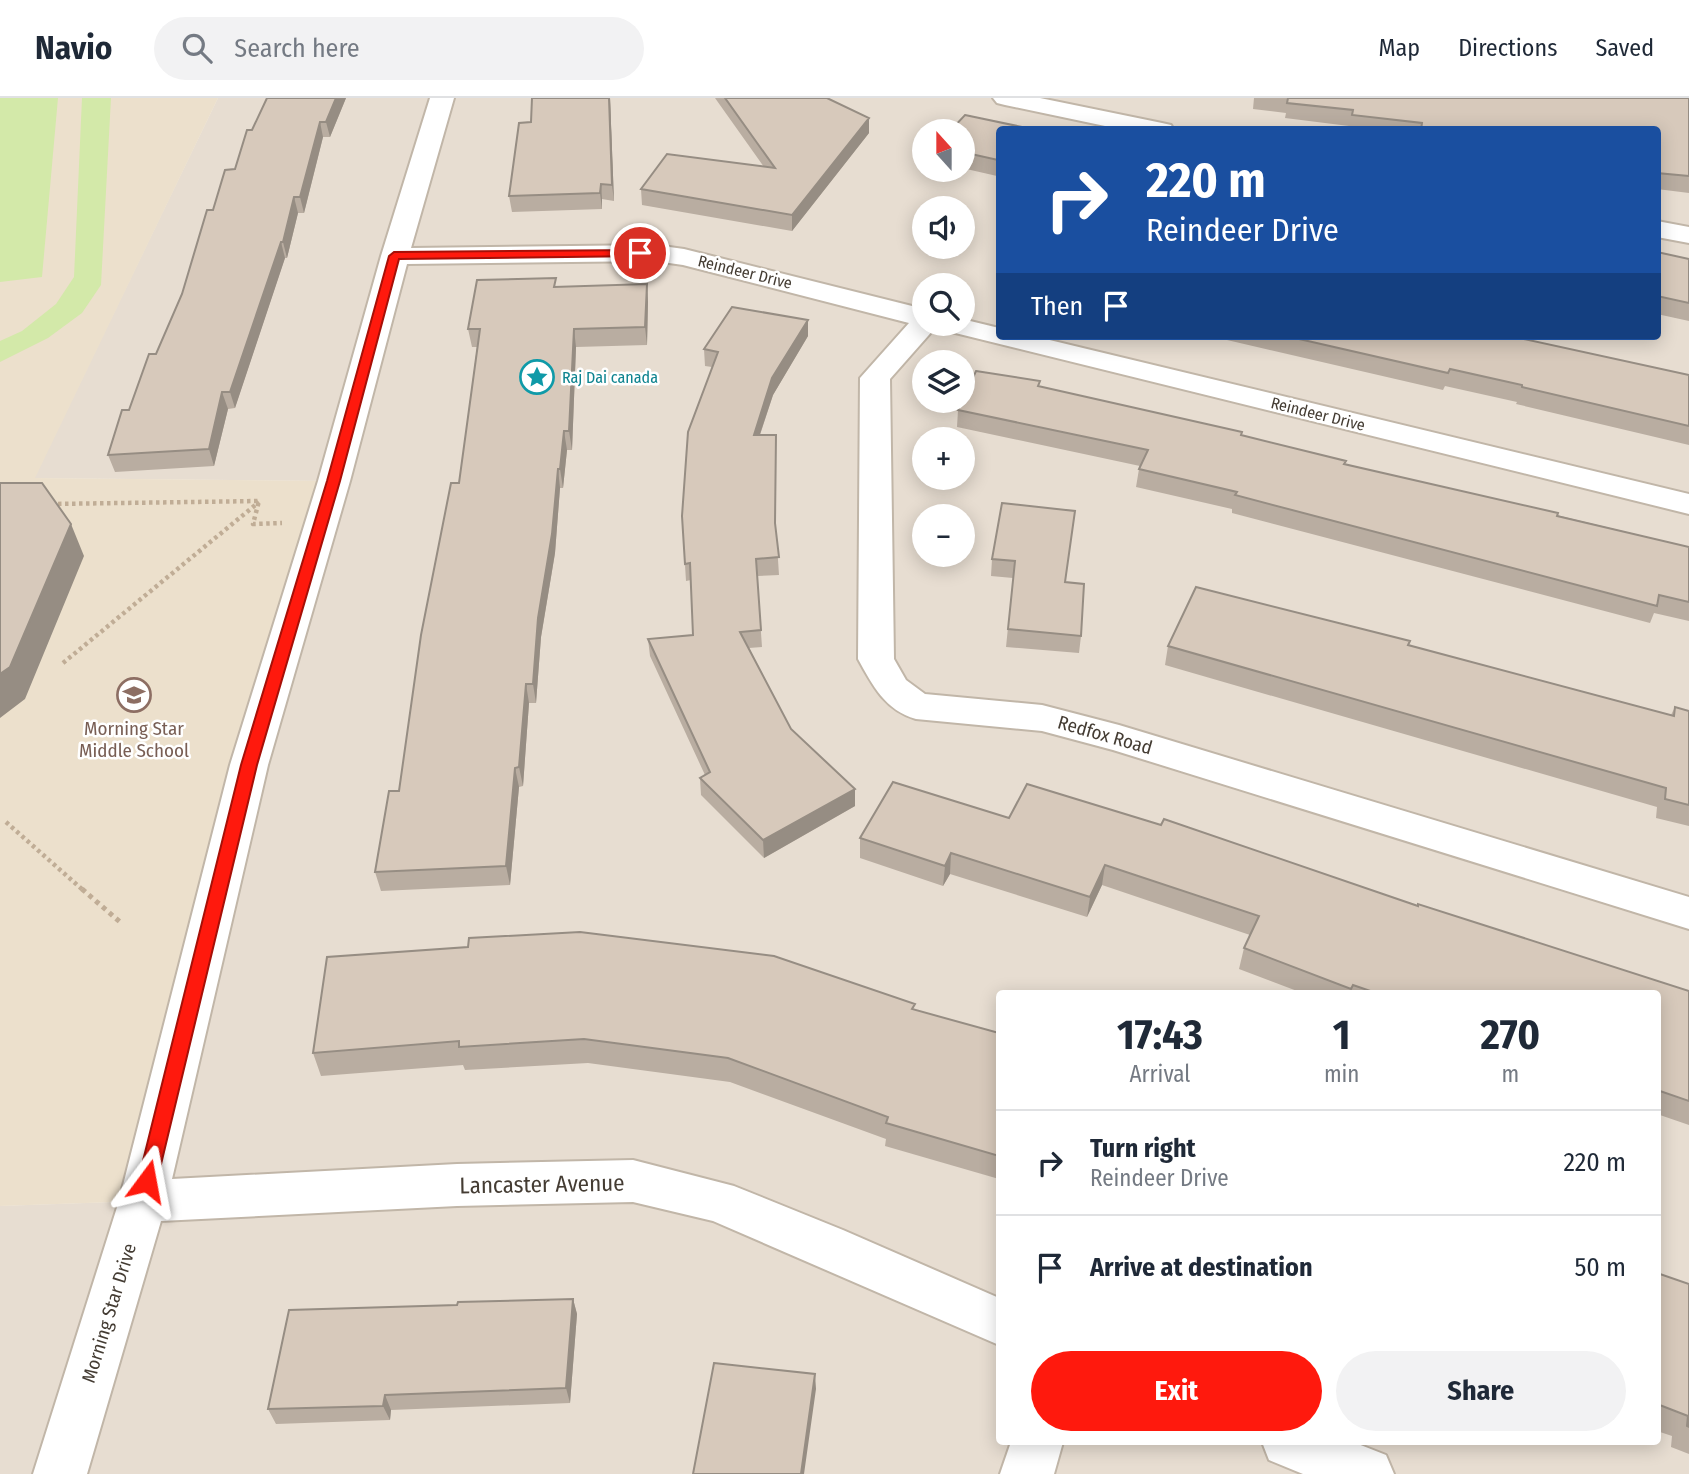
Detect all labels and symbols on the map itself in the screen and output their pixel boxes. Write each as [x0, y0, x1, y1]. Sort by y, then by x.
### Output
north arrow [912, 119, 975, 182]
pin [610, 223, 670, 283]
street label: Reindeer Drive [696, 251, 794, 293]
place icon: Raj Dai canada [518, 358, 556, 396]
place label: Raj Dai canada [562, 368, 658, 387]
street label: Reindeer Drive [1269, 393, 1367, 435]
school or university icon: Morning Star Middle School [115, 676, 153, 714]
street label: Redfox Road [1055, 711, 1155, 759]
place label: Morning Star Middle School [79, 717, 189, 762]
position arrow [110, 1144, 184, 1218]
street label: Lancaster Avenue [459, 1169, 625, 1199]
street label: Morning Star Drive [77, 1241, 141, 1385]

